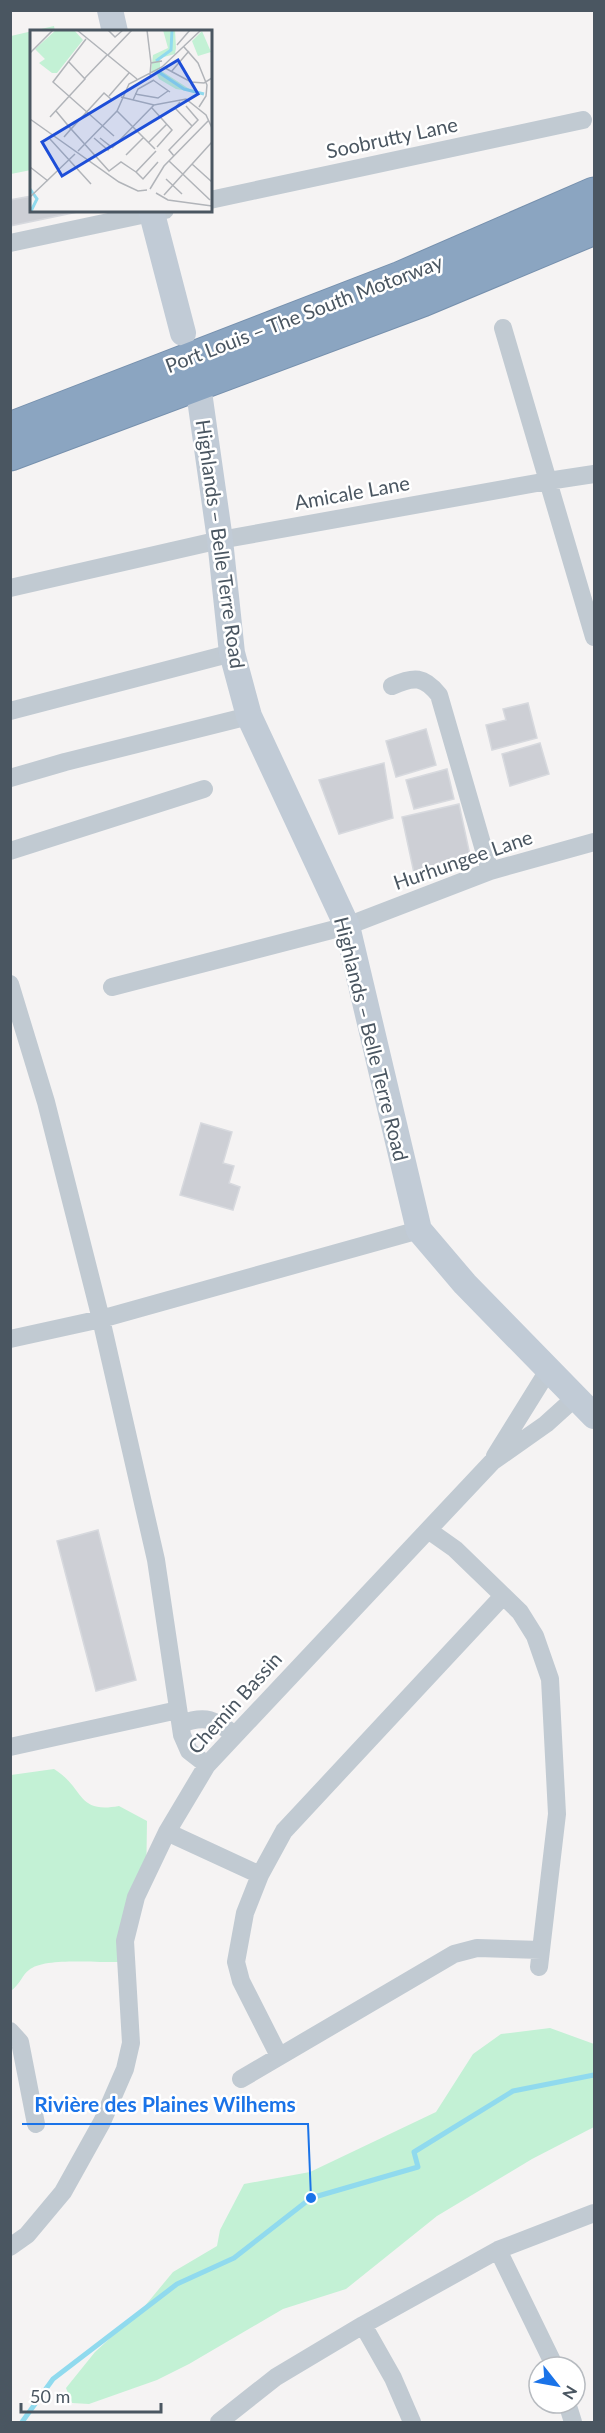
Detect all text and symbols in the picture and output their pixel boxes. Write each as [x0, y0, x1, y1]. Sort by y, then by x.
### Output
inset map [30, 30, 212, 212]
street label: Soobrutty Lane [324, 111, 460, 163]
street label: Port Louis – The South Motorway [162, 249, 446, 377]
street label: Highlands – Belle Terre Road [192, 418, 250, 670]
street label: Amicale Lane [292, 470, 411, 514]
street label: Hurhungee Lane [390, 824, 535, 894]
street label: Highlands – Belle Terre Road [330, 914, 414, 1163]
street label: Chemin Bassin [182, 1647, 286, 1758]
callout: Rivière des Plaines Wilhems [22, 2085, 308, 2124]
text: Rivière des Plaines Wilhems [34, 2091, 296, 2116]
north arrow [527, 2355, 587, 2415]
scale bar [21, 2376, 160, 2414]
text: N [559, 2383, 582, 2403]
text: 50 m [30, 2385, 70, 2407]

